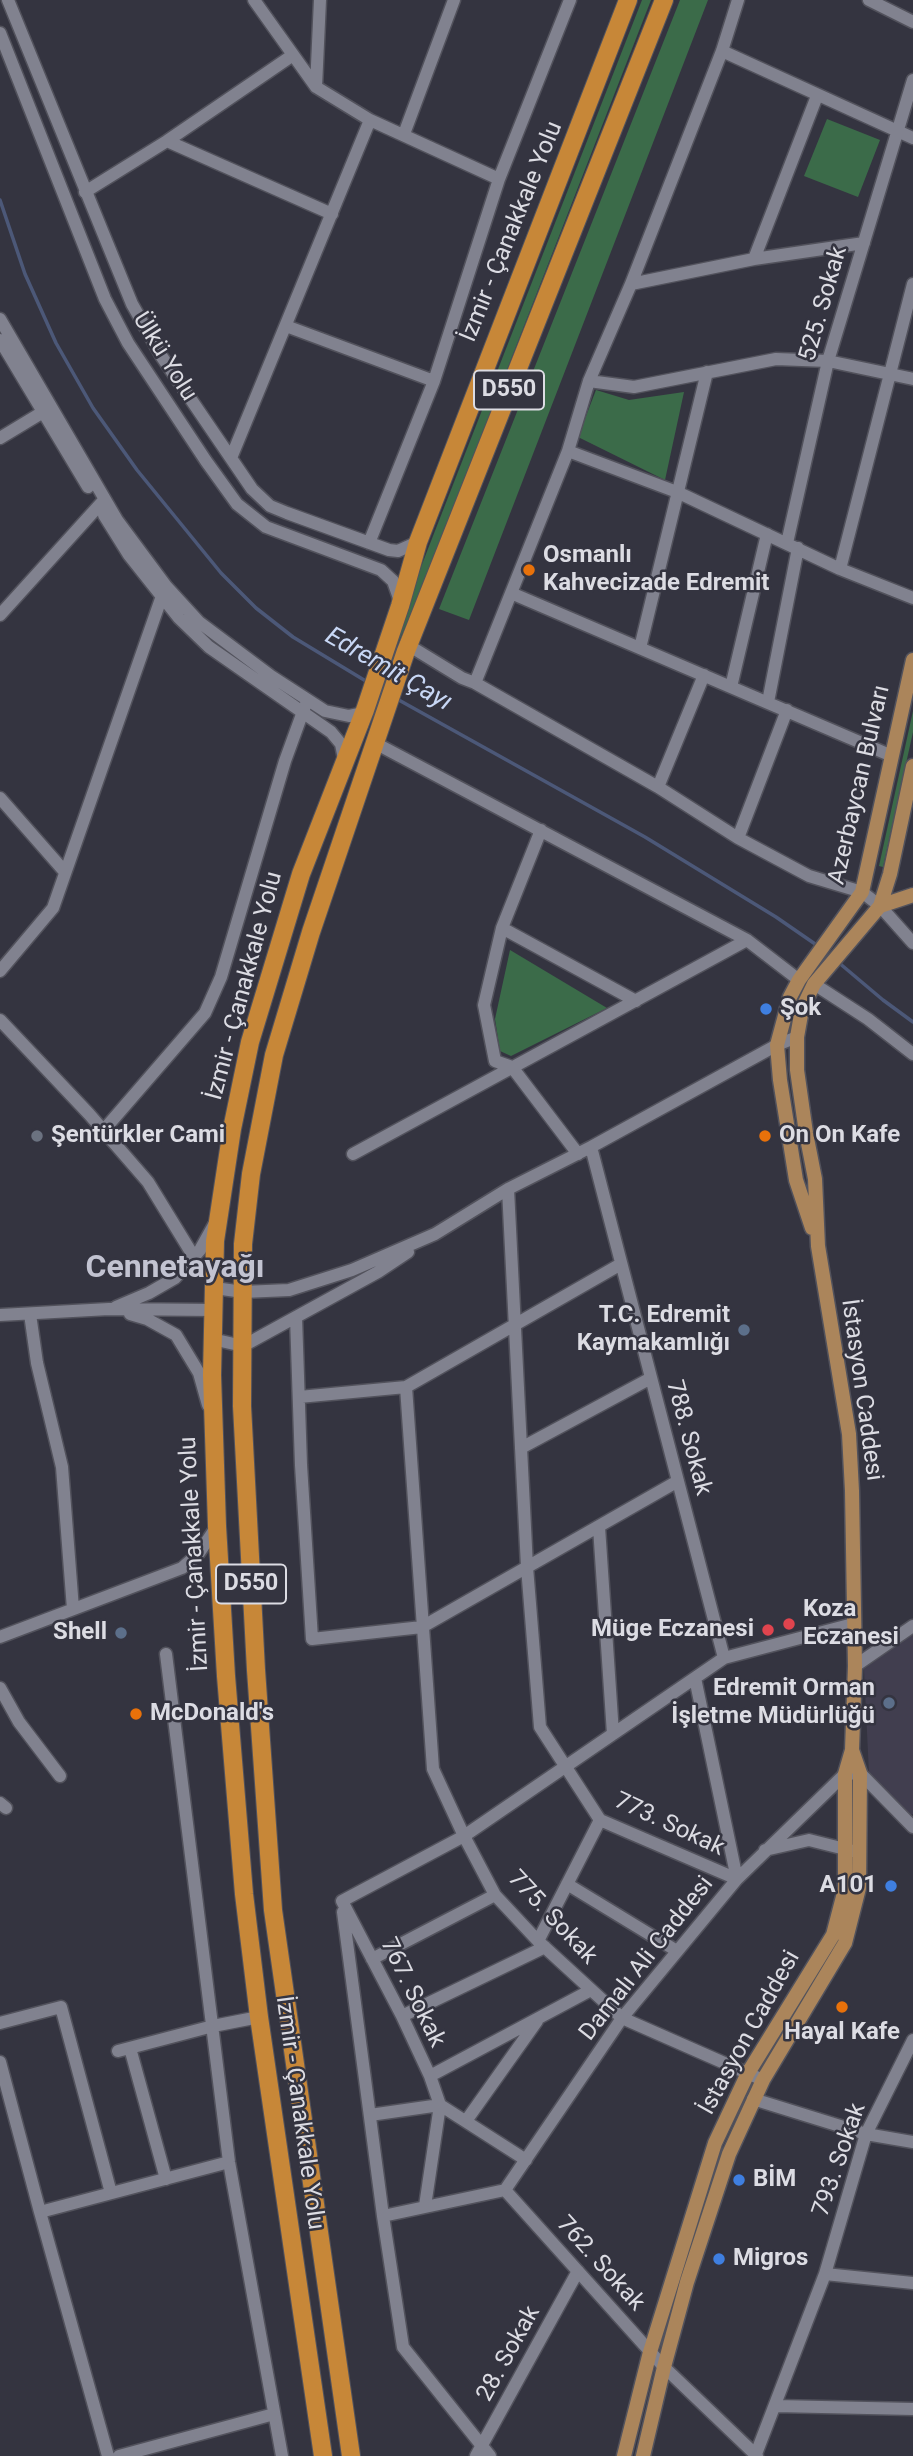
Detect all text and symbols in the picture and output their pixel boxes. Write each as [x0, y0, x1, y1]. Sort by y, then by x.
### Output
street label: İzmir - Çanakkale Yolu [455, 118, 569, 346]
street label: 525. Sokak [794, 243, 854, 365]
street label: Ülkü Yolu [126, 307, 202, 407]
road number: D550 [474, 370, 544, 410]
place label: Osmanlı Kahvecizade Edremit [543, 542, 769, 598]
marker: Osmanlı Kahvecizade Edremit [521, 562, 537, 578]
water label: Edremit Çayı [319, 621, 457, 719]
street label: Azerbaycan Bulvarı [823, 683, 897, 887]
street label: İzmir - Çanakkale Yolu [201, 869, 289, 1103]
place label: Şok [780, 995, 821, 1023]
marker: Şok [758, 1001, 774, 1017]
place label: Şentürkler Cami [51, 1122, 225, 1150]
place label: On On Kafe [779, 1122, 900, 1150]
marker: Şentürkler Cami [29, 1128, 45, 1144]
marker: On On Kafe [757, 1128, 773, 1144]
district label: Cennetayağı [85, 1250, 265, 1288]
street label: İstasyon Caddesi [834, 1297, 888, 1483]
place label: T.C. Edremit Kaymakamlığı [577, 1302, 730, 1358]
marker: T.C. Edremit Kaymakamlığı [736, 1322, 752, 1338]
street label: 788. Sokak [659, 1377, 717, 1499]
street label: İzmir - Çanakkale Yolu [174, 1436, 216, 1672]
road number: D550 [216, 1564, 286, 1604]
place label: Koza Eczanesi [803, 1596, 899, 1652]
place label: Müge Eczanesi [591, 1616, 754, 1644]
marker: Koza Eczanesi [781, 1616, 797, 1632]
place label: Shell [53, 1619, 107, 1647]
marker: Müge Eczanesi [760, 1622, 776, 1638]
marker: Shell [113, 1625, 129, 1641]
place label: Edremit Orman İşletme Müdürlüğü [671, 1675, 875, 1731]
marker: Edremit Orman İşletme Müdürlüğü [881, 1695, 897, 1711]
place label: McDonald's [150, 1700, 274, 1728]
marker: McDonald's [128, 1706, 144, 1722]
street label: 773. Sokak [609, 1787, 729, 1863]
street label: 775. Sokak [501, 1865, 603, 1971]
street label: Damalı Ali Caddesi [574, 1871, 720, 2047]
place label: A101 [820, 1872, 877, 1900]
marker: A101 [883, 1878, 899, 1894]
street label: 767. Sokak [373, 1934, 451, 2052]
street label: İstasyon Caddesi [693, 1946, 807, 2120]
street label: İzmir - Çanakkale Yolu [268, 1995, 330, 2231]
marker: Hayal Kafe [834, 1999, 850, 2015]
place label: Hayal Kafe [784, 2019, 900, 2047]
street label: 793. Sokak [807, 2099, 873, 2221]
place label: BİM [753, 2166, 796, 2194]
marker: BİM [731, 2172, 747, 2188]
street label: 762. Sokak [550, 2210, 650, 2318]
place label: Migros [733, 2245, 808, 2273]
marker: Migros [711, 2251, 727, 2267]
street label: 28. Sokak [471, 2301, 547, 2407]

